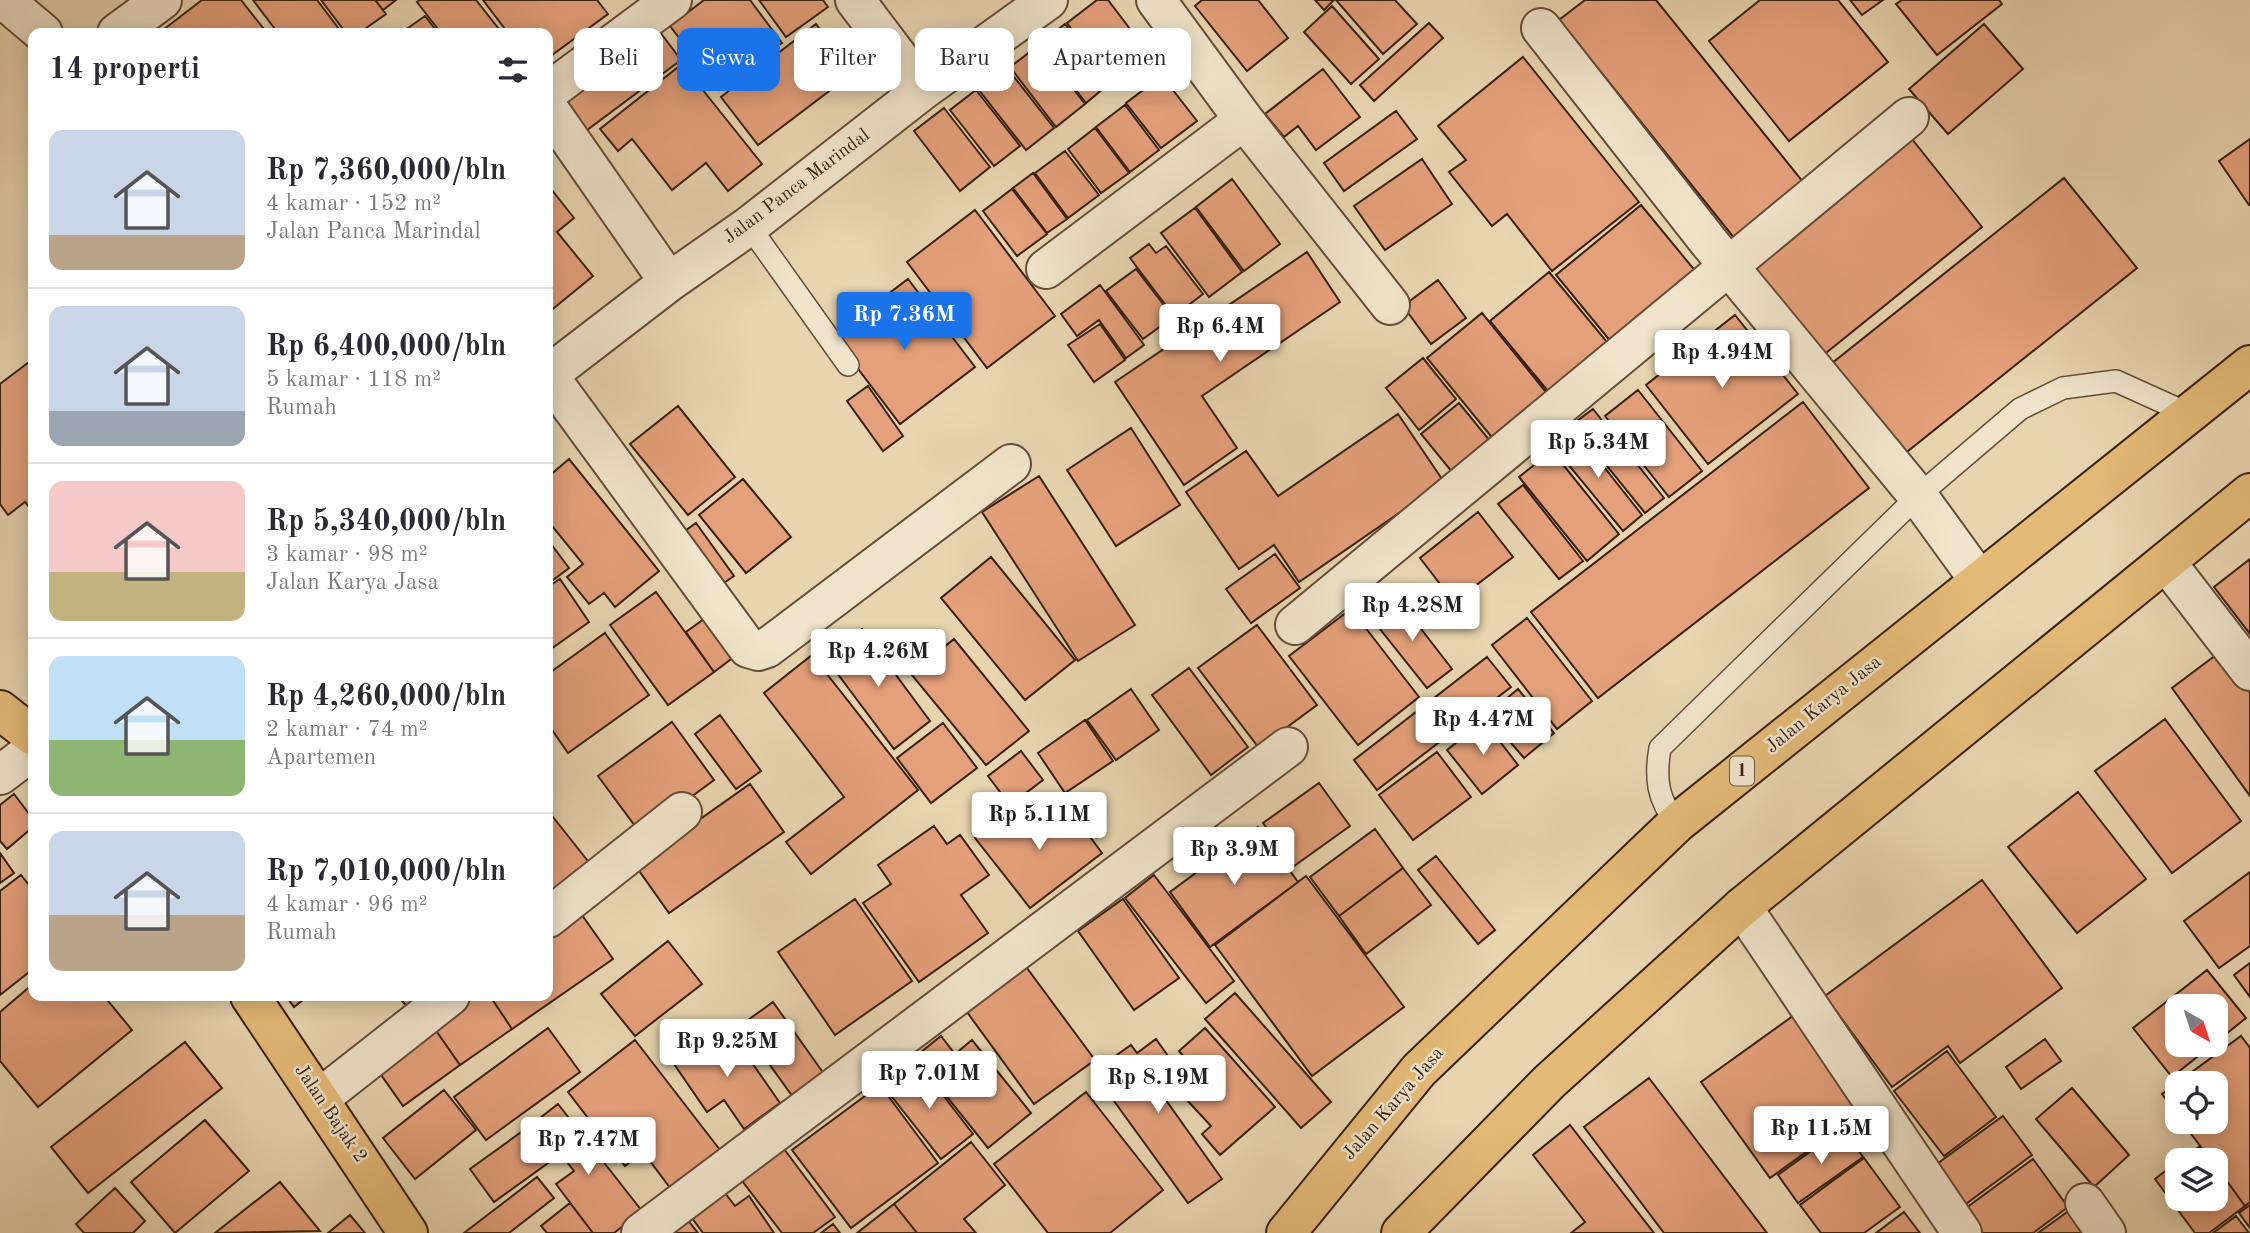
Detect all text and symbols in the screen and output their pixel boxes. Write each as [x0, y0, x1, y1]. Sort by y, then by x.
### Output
chip: Beli [574, 28, 663, 91]
chip: Sewa [677, 28, 780, 91]
chip: Filter [794, 28, 901, 91]
chip: Baru [915, 28, 1014, 91]
chip: Apartemen [1028, 28, 1191, 91]
icon: filters [494, 51, 532, 89]
text: 14 properti [49, 55, 200, 85]
street label: Jalan Panca Marindal [720, 126, 874, 248]
text: Rp 7,360,000/bln [266, 156, 506, 186]
icon: home [105, 158, 189, 242]
text: 4 kamar · 152 m² [266, 192, 441, 215]
text: Jalan Panca Marindal [266, 220, 481, 243]
pin: Rp 7.36M [832, 292, 976, 352]
text: Rp 7.36M [853, 303, 955, 326]
pin: Rp 6.4M [1155, 304, 1285, 364]
text: Rp 6.4M [1175, 315, 1265, 338]
pin: Rp 4.94M [1650, 330, 1794, 390]
text: Rp 6,400,000/bln [266, 332, 506, 362]
icon: home [105, 334, 189, 418]
text: Rp 4.94M [1671, 341, 1773, 364]
text: 5 kamar · 118 m² [266, 368, 441, 391]
text: Rumah [266, 396, 337, 419]
pin: Rp 5.34M [1526, 420, 1670, 480]
text: Rp 5.34M [1547, 431, 1649, 454]
text: Rp 5,340,000/bln [266, 507, 506, 537]
icon: home [105, 509, 189, 593]
text: 3 kamar · 98 m² [266, 543, 428, 566]
text: Jalan Karya Jasa [266, 571, 439, 594]
pin: Rp 4.28M [1340, 584, 1484, 643]
text: Rp 4.28M [1361, 594, 1463, 617]
pin: Rp 4.26M [806, 630, 950, 689]
text: Rp 4.26M [827, 640, 929, 663]
street label: Jalan Karya Jasa [1763, 652, 1886, 757]
text: Rp 4,260,000/bln [266, 682, 506, 712]
icon: home [105, 684, 189, 768]
pin: Rp 4.47M [1411, 698, 1555, 757]
text: Rp 4.47M [1432, 708, 1534, 731]
text: 2 kamar · 74 m² [266, 718, 428, 741]
text: Apartemen [266, 746, 376, 769]
road number: 1 [1730, 756, 1754, 786]
pin: Rp 5.11M [967, 792, 1111, 852]
text: Rp 5.11M [988, 803, 1090, 826]
pin: Rp 3.9M [1169, 828, 1299, 887]
text: Rp 3.9M [1189, 838, 1279, 861]
text: Rp 7,010,000/bln [266, 857, 506, 887]
icon: home [105, 859, 189, 943]
text: 4 kamar · 96 m² [266, 893, 428, 916]
text: Rumah [266, 921, 337, 944]
north arrow [2165, 994, 2228, 1057]
map controls [2165, 994, 2228, 1211]
pin: Rp 9.25M [655, 1020, 799, 1079]
text: Rp 9.25M [676, 1030, 778, 1053]
street label: Jalan Karya Jasa [1340, 1043, 1448, 1164]
pin: Rp 7.01M [857, 1052, 1001, 1111]
pin: Rp 8.19M [1086, 1056, 1230, 1115]
street label: Jalan Bajak 2 [290, 1061, 370, 1167]
text: Rp 7.01M [878, 1062, 980, 1085]
text: Rp 8.19M [1107, 1066, 1209, 1089]
button: locate [2165, 1071, 2228, 1134]
pin: Rp 11.5M [1749, 1106, 1893, 1166]
text: Rp 11.5M [1770, 1117, 1872, 1140]
pin: Rp 7.47M [516, 1118, 660, 1177]
text: Rp 7.47M [537, 1128, 639, 1151]
button: layers [2165, 1148, 2228, 1211]

